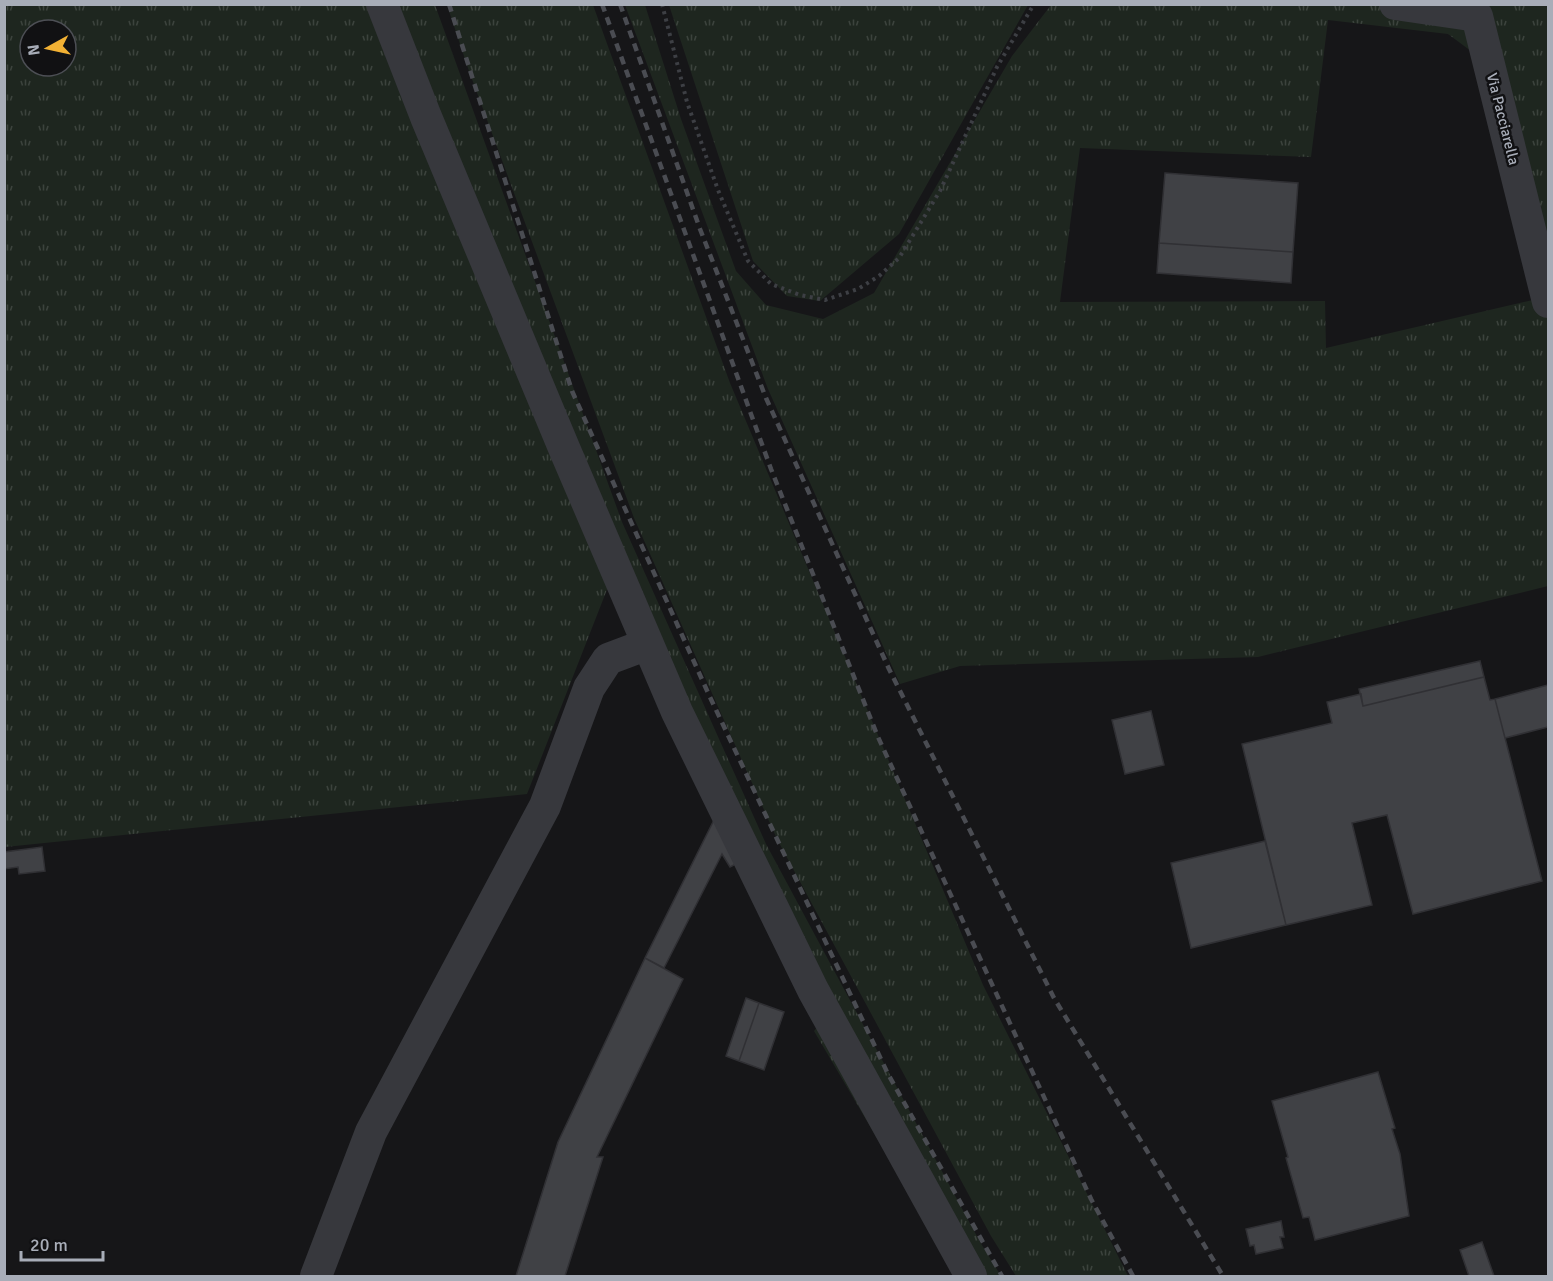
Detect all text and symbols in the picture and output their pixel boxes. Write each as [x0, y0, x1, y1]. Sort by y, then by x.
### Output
north arrow [18, 18, 78, 78]
text: N [23, 43, 45, 57]
street label: Via Pacciarella [1483, 71, 1523, 167]
scale bar [21, 1224, 104, 1262]
text: 20 m [30, 1234, 68, 1256]

